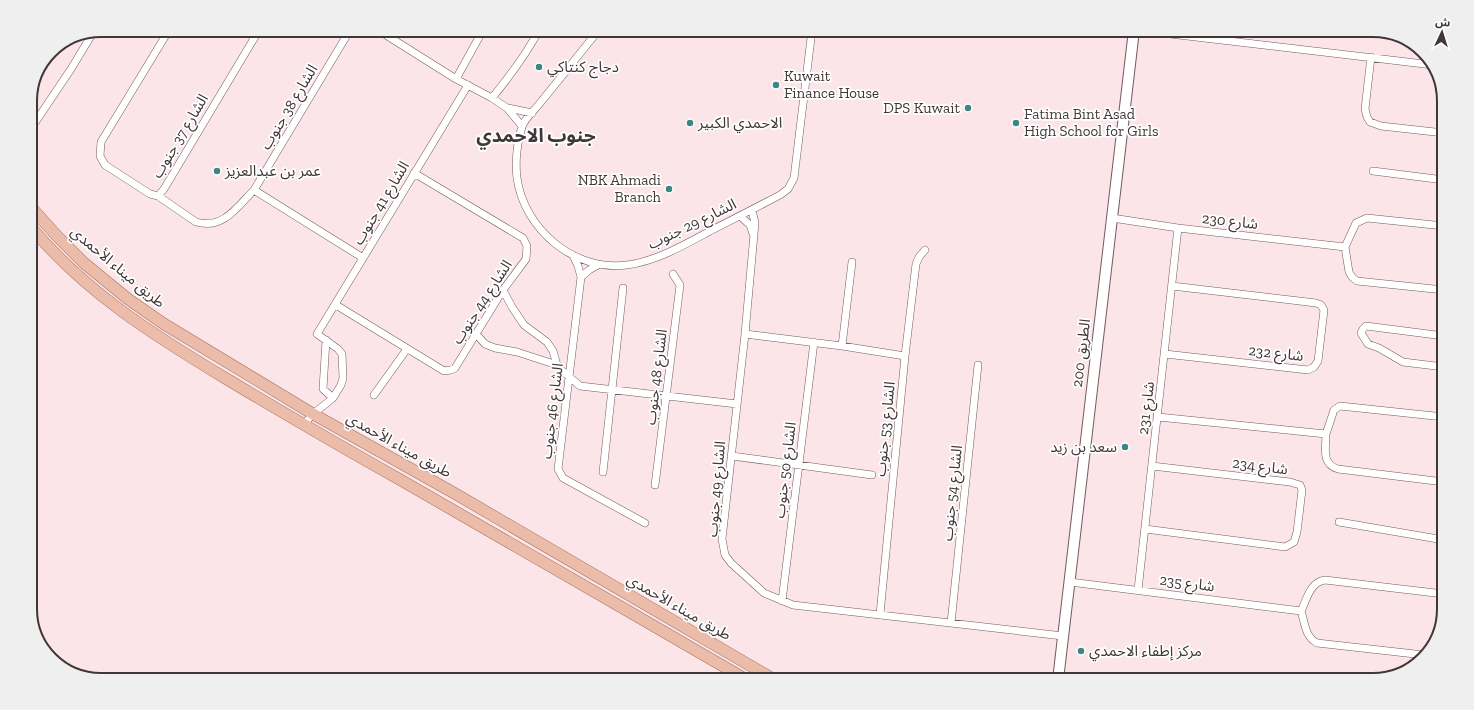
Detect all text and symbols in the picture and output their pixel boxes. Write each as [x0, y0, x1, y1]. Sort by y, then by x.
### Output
north arrow [1422, 12, 1462, 52]
text: ش [1435, 16, 1451, 30]
place label: دجاج كنتاكي [547, 58, 619, 79]
street label: الشارع 38 جنوب [257, 61, 324, 154]
marker: دجاج كنتاكي [534, 62, 544, 72]
place label: Kuwait Finance House [784, 67, 879, 102]
marker: Kuwait Finance House [771, 80, 781, 90]
street label: الشارع 37 جنوب [148, 91, 215, 183]
place label: DPS Kuwait [883, 99, 960, 117]
marker: DPS Kuwait [963, 103, 973, 113]
place label: Fatima Bint Asad High School for Girls [1024, 105, 1159, 140]
place label: الاحمدي الكبير [697, 114, 782, 134]
marker: الاحمدي الكبير [685, 118, 695, 128]
marker: Fatima Bint Asad High School for Girls [1011, 118, 1021, 128]
district label: جنوب الاحمدي [476, 124, 596, 150]
street label: الشارع 41 جنوب [349, 158, 416, 250]
place label: عمر بن عبدالعزيز [224, 162, 321, 180]
marker: عمر بن عبدالعزيز [212, 166, 222, 176]
place label: NBK Ahmadi Branch [578, 171, 662, 206]
marker: NBK Ahmadi Branch [664, 184, 674, 194]
street label: الشارع 29 جنوب [645, 195, 740, 256]
street label: شارع 230 [1201, 209, 1259, 236]
street label: طريق ميناء الأحمدي [66, 222, 169, 314]
street label: الشارع 44 جنوب [448, 257, 518, 349]
street label: الطريق 200 [1068, 318, 1095, 388]
street label: الشارع 48 جنوب [641, 328, 674, 426]
street label: شارع 232 [1247, 341, 1305, 368]
street label: الشارع 46 جنوب [537, 362, 570, 460]
street label: شارع 231 [1134, 380, 1161, 436]
street label: الشارع 53 جنوب [871, 381, 902, 478]
street label: طريق ميناء الأحمدي [342, 409, 455, 484]
street label: الشارع 50 جنوب [770, 421, 803, 520]
place label: سعد بن زيد [1050, 438, 1117, 456]
street label: الشارع 49 جنوب [703, 440, 732, 538]
marker: سعد بن زيد [1120, 442, 1130, 452]
street label: الشارع 54 جنوب [938, 444, 969, 542]
street label: شارع 234 [1231, 454, 1289, 481]
street label: طريق ميناء الأحمدي [622, 570, 734, 646]
street label: شارع 235 [1158, 571, 1216, 598]
place label: مركز إطفاء الاحمدي [1089, 642, 1202, 662]
marker: مركز إطفاء الاحمدي [1076, 646, 1086, 656]

